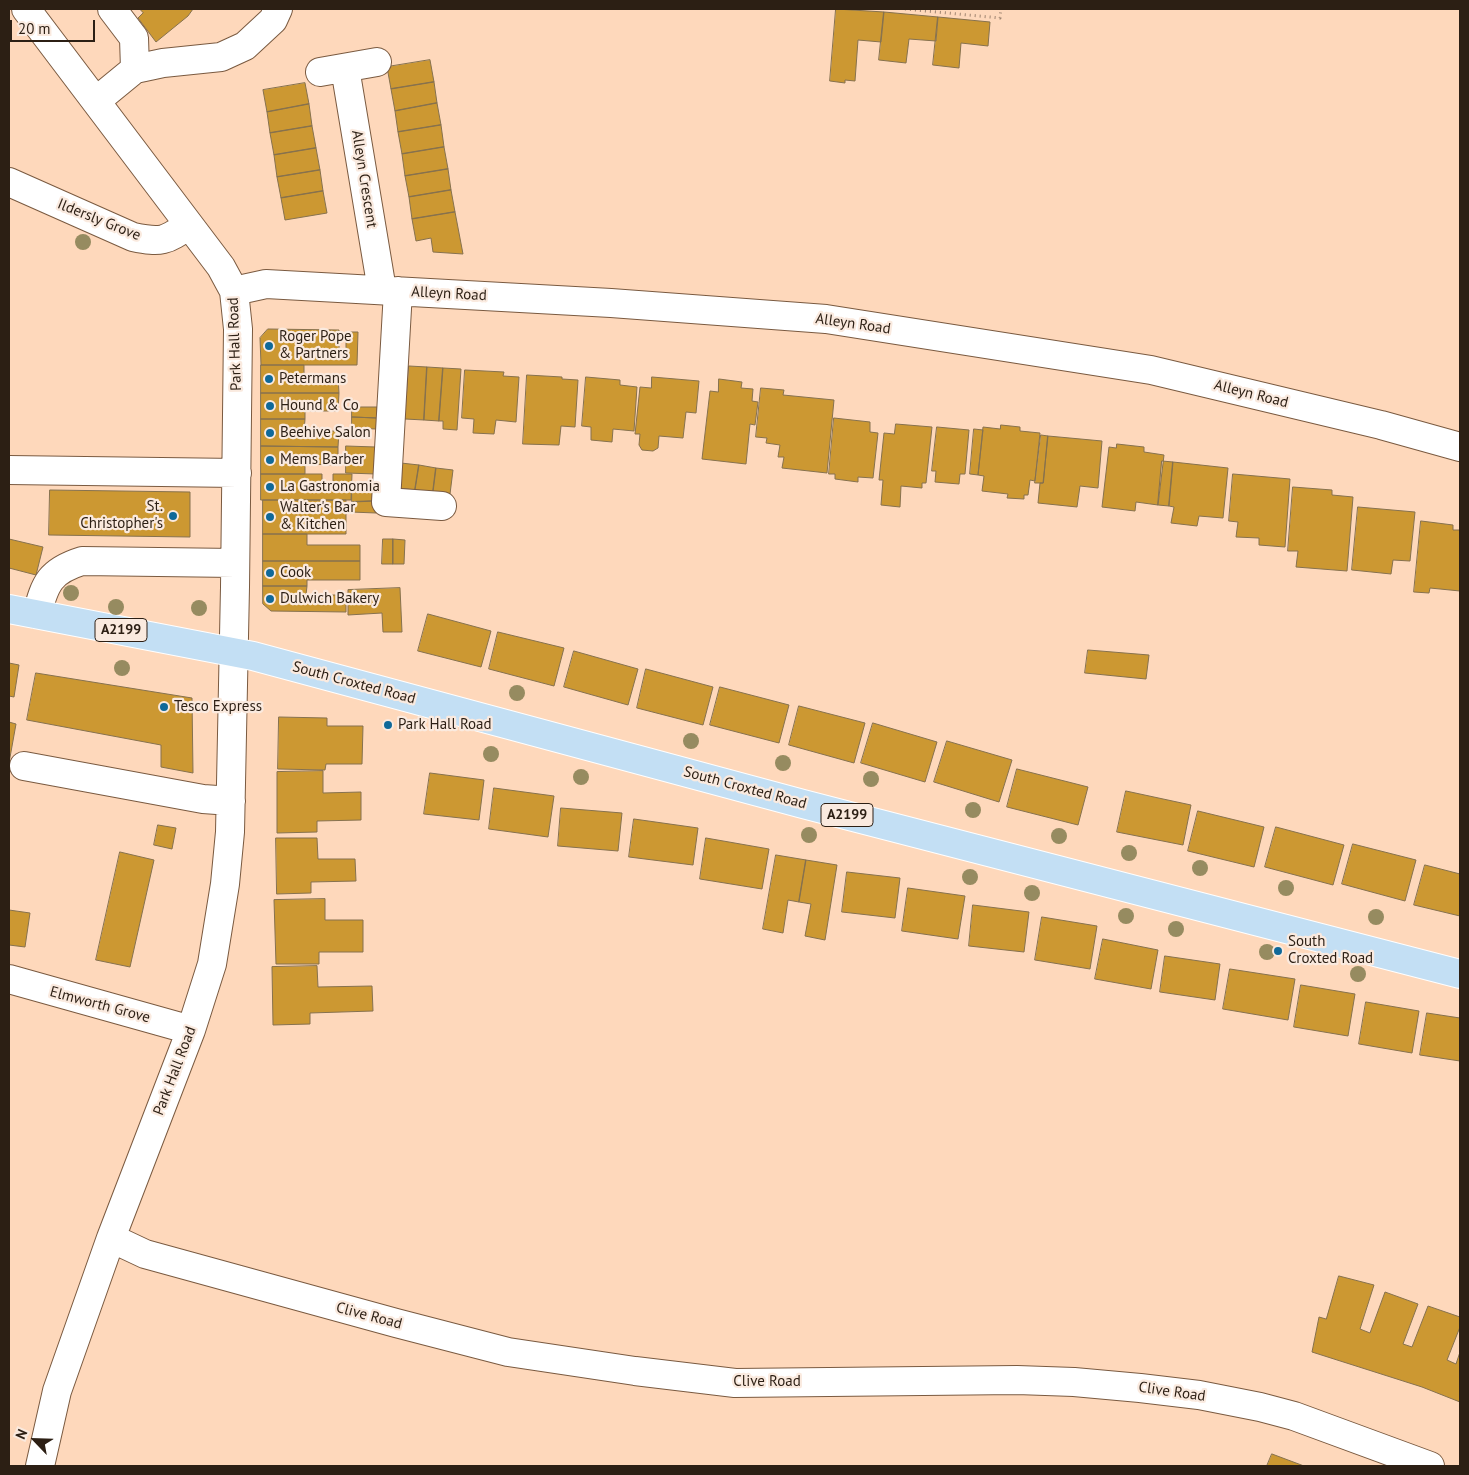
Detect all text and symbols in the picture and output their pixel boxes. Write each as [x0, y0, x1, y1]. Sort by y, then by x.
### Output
scale bar [12, 10, 98, 42]
text: 20 m [18, 19, 51, 38]
street label: Alleyn Crescent [347, 129, 381, 229]
street label: Ildersly Grove [55, 195, 143, 245]
street label: Alleyn Road [411, 283, 487, 305]
street label: Park Hall Road [224, 297, 246, 391]
street label: Alleyn Road [814, 310, 892, 338]
place label: Roger Pope & Partners [279, 328, 352, 363]
marker: Roger Pope & Partners [263, 340, 275, 352]
place label: Petermans [279, 370, 346, 388]
marker: Petermans [263, 373, 275, 385]
street label: Alleyn Road [1212, 376, 1290, 412]
place label: Hound & Co [280, 397, 359, 415]
marker: Hound & Co [264, 400, 276, 412]
place label: Beehive Salon [280, 424, 371, 442]
marker: Beehive Salon [264, 427, 276, 439]
place label: Mems Barber [280, 451, 364, 469]
marker: Mems Barber [264, 454, 276, 466]
place label: La Gastronomia [280, 478, 380, 496]
marker: La Gastronomia [264, 481, 276, 493]
place label: St. Christopher's [80, 498, 163, 533]
place label: Walter's Bar & Kitchen [280, 499, 355, 534]
marker: St. Christopher's [167, 510, 179, 522]
marker: Walter's Bar & Kitchen [264, 511, 276, 523]
place label: Cook [280, 564, 311, 582]
marker: Cook [264, 567, 276, 579]
place label: Dulwich Bakery [280, 590, 379, 608]
marker: Dulwich Bakery [264, 593, 276, 605]
road number: A2199 [95, 618, 147, 642]
street label: South Croxted Road [291, 658, 417, 708]
place label: Tesco Express [174, 698, 262, 716]
marker: Tesco Express [158, 701, 170, 713]
place label: Park Hall Road [398, 716, 492, 734]
marker: Park Hall Road [382, 719, 394, 731]
street label: South Croxted Road [682, 763, 808, 813]
road number: A2199 [821, 804, 873, 826]
place label: South Croxted Road [1288, 933, 1373, 968]
marker: South Croxted Road [1272, 945, 1284, 957]
street label: Elmworth Grove [48, 983, 152, 1027]
street label: Park Hall Road [150, 1024, 200, 1118]
street label: Clive Road [334, 1299, 404, 1333]
street label: Clive Road [733, 1373, 801, 1391]
street label: Clive Road [1137, 1378, 1207, 1406]
north arrow [10, 1415, 60, 1465]
text: N [11, 1426, 31, 1442]

